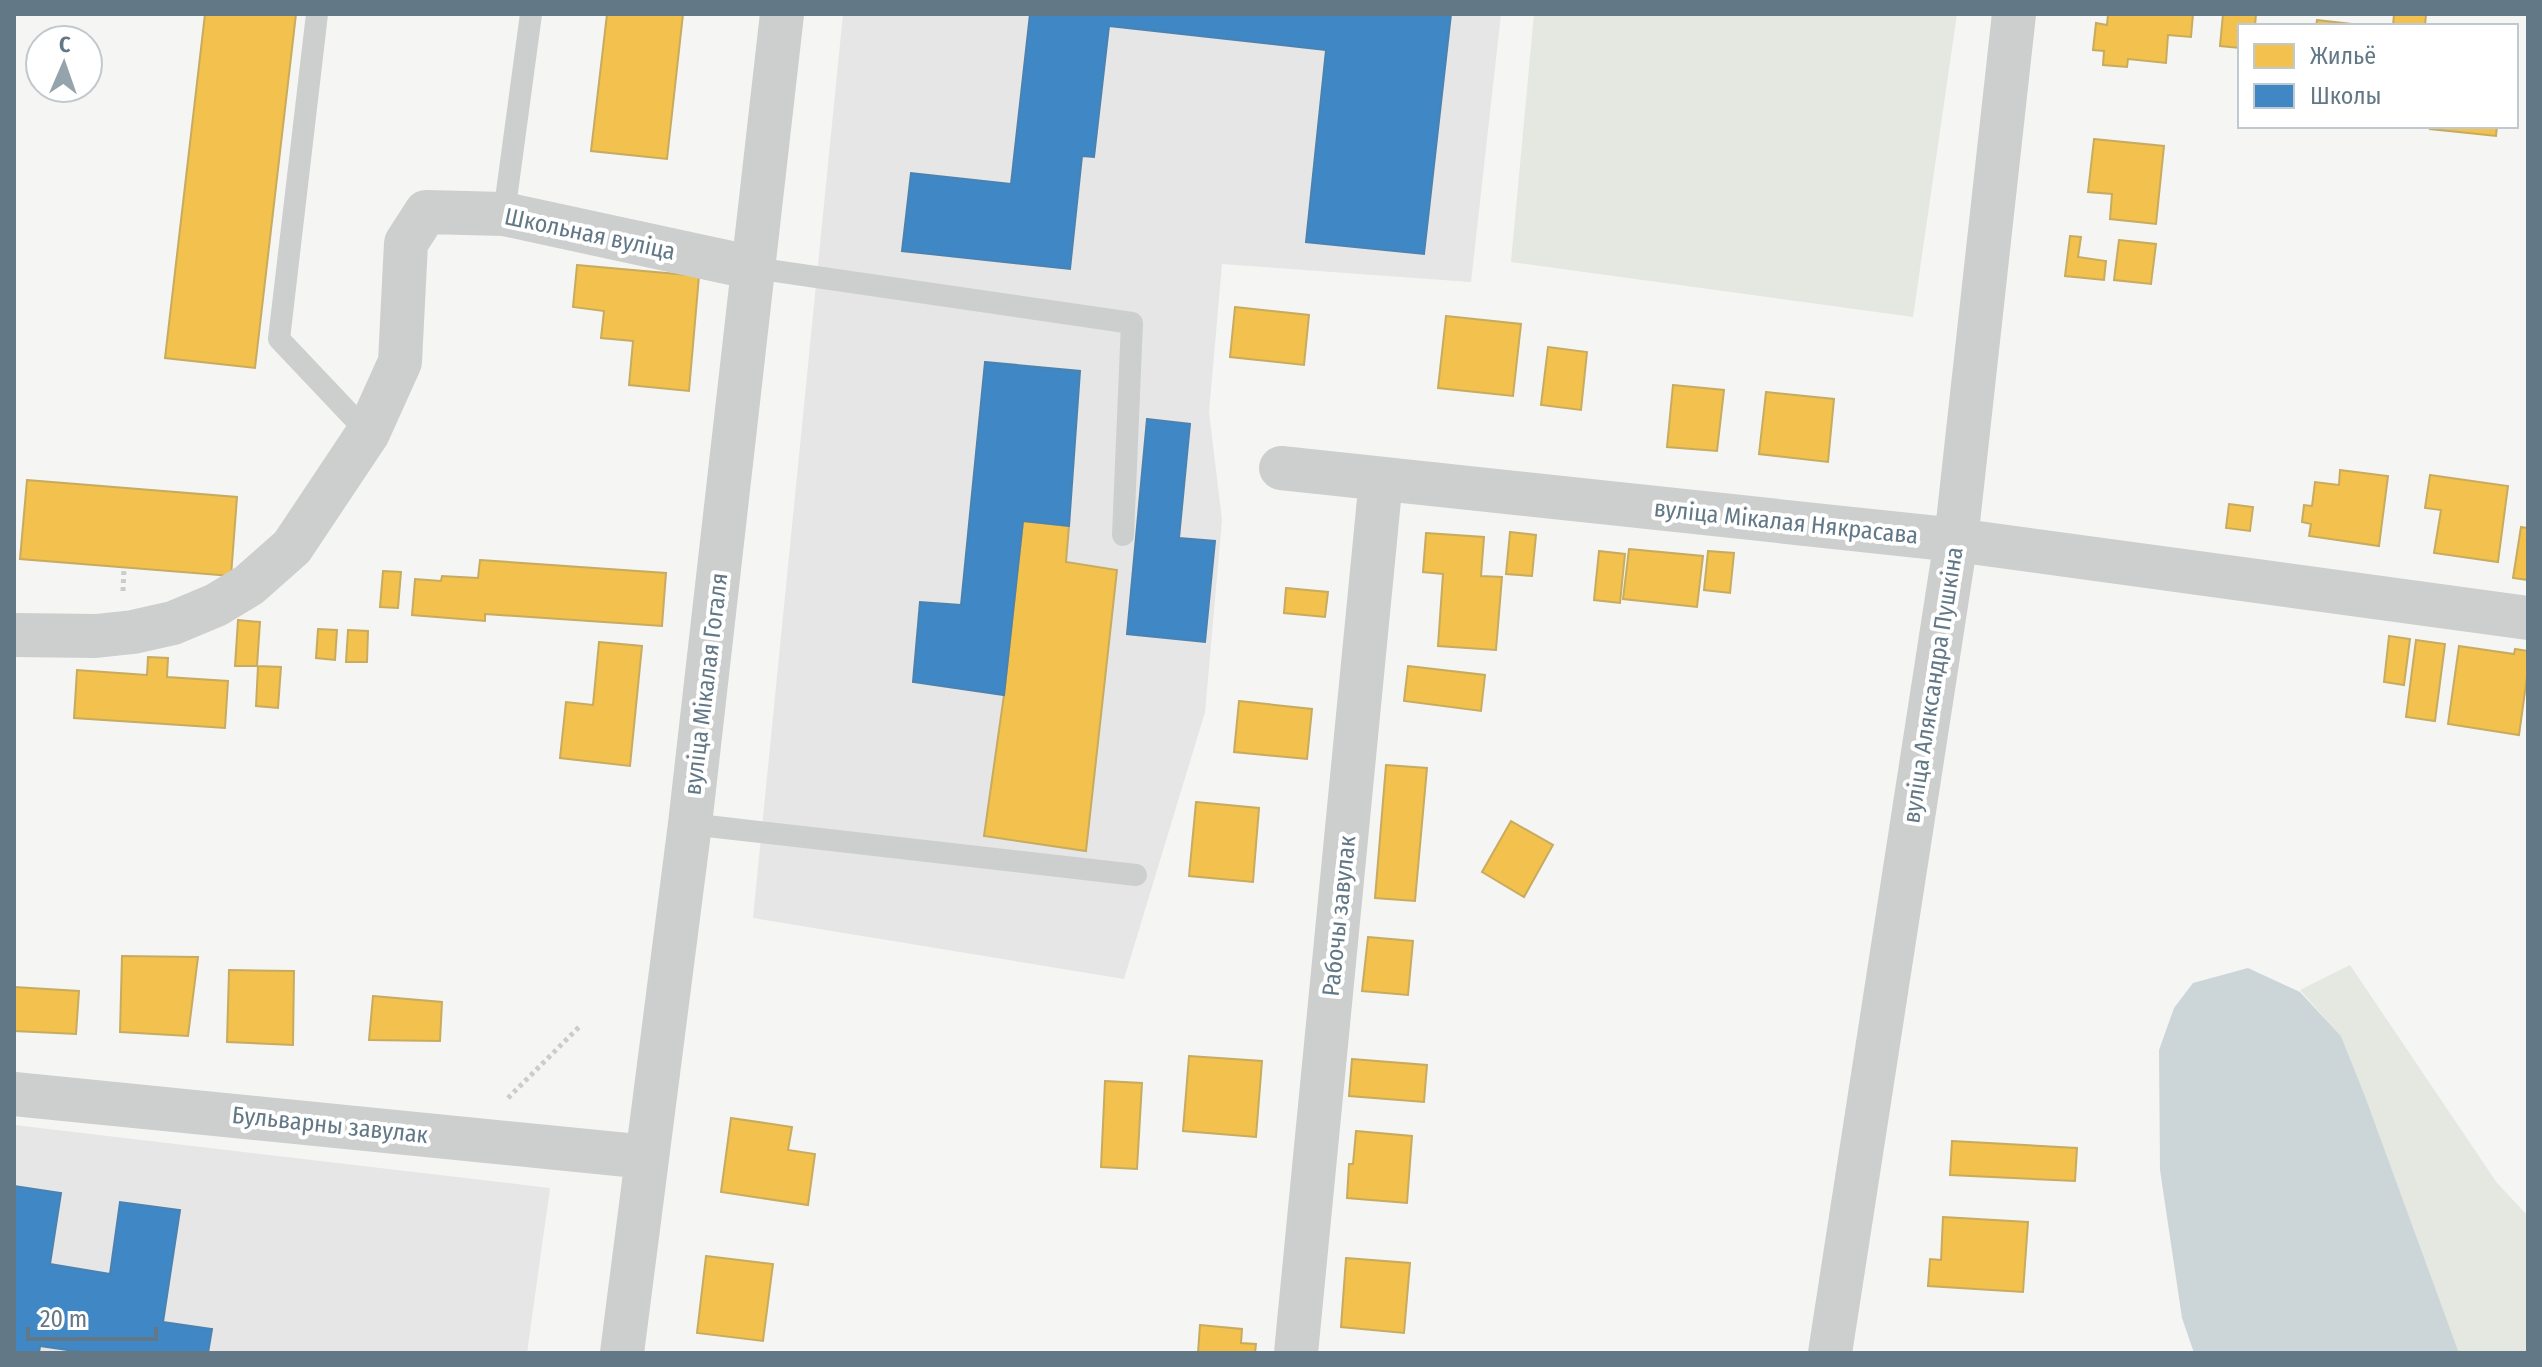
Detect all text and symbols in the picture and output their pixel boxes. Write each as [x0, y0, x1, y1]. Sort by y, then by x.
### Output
north arrow [24, 24, 104, 104]
legend [2238, 24, 2518, 128]
text: С [58, 31, 71, 58]
text: Жильё [2310, 42, 2376, 70]
text: Школы [2310, 82, 2382, 110]
street label: Школьная вуліца [502, 202, 678, 266]
street label: вуліца Мікалая Някрасава [1653, 494, 1919, 550]
street label: вуліца Аляксандра Пушкіна [1897, 545, 1969, 825]
street label: вуліца Мікалая Гогаля [678, 571, 734, 797]
street label: Рабочы завулак [1317, 834, 1361, 998]
street label: Бульварны завулак [231, 1101, 430, 1149]
scale bar [28, 1291, 156, 1341]
text: 20 m [40, 1305, 87, 1333]

